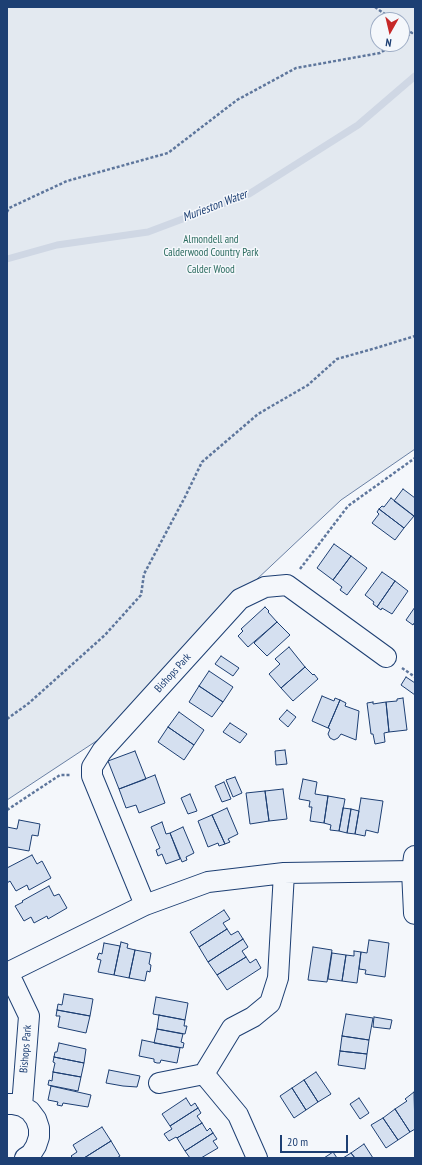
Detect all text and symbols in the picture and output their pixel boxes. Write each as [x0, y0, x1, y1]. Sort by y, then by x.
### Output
north arrow [370, 12, 410, 52]
text: N [385, 36, 392, 50]
water label: Murieston Water [181, 187, 249, 225]
park label: Almondell and Calderwood Country Park [163, 233, 259, 259]
park label: Calder Wood [187, 263, 235, 277]
street label: Bishops Park [152, 651, 194, 695]
street label: Bishops Park [17, 1024, 35, 1074]
scale bar [282, 1127, 350, 1153]
text: 20 m [287, 1134, 308, 1149]

